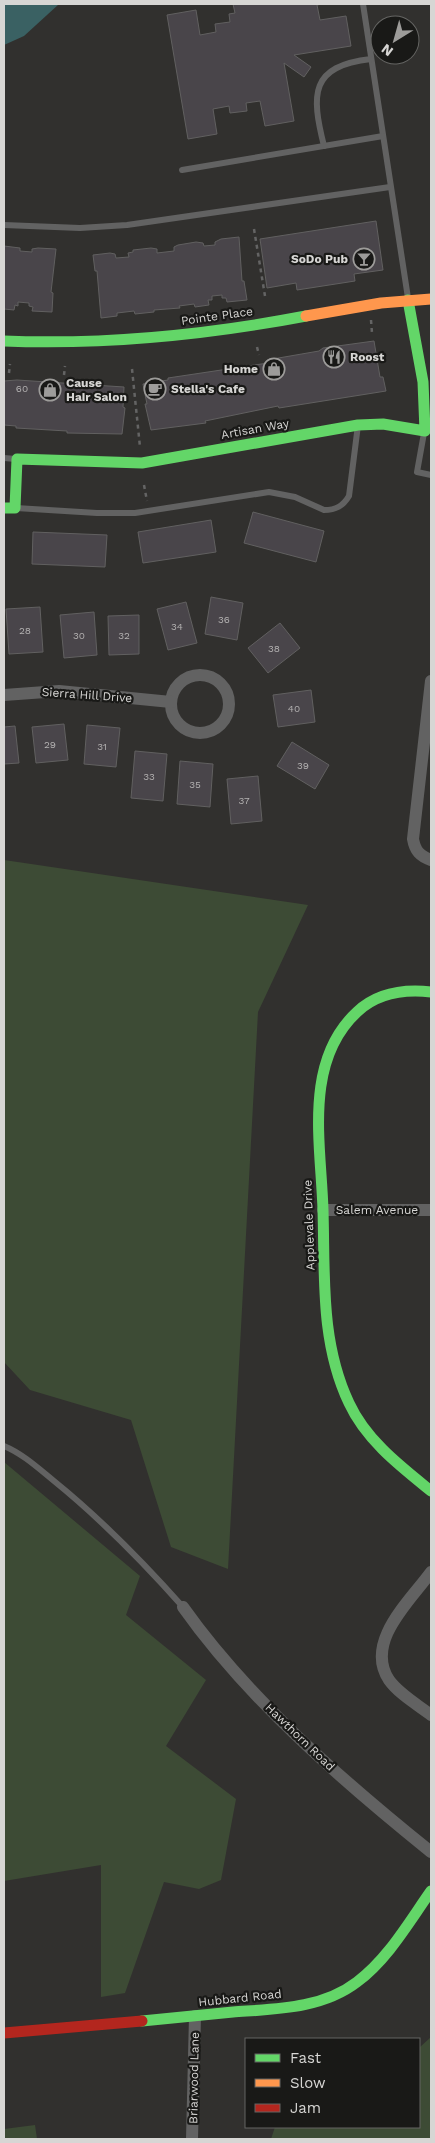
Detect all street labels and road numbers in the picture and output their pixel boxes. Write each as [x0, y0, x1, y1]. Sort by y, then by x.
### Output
street label: Pointe Place [180, 304, 254, 328]
street label: Artisan Way [220, 416, 291, 442]
street label: Sierra Hill Drive [41, 685, 133, 705]
street label: Applevale Drive [300, 1179, 318, 1271]
street label: Salem Avenue [336, 1203, 418, 1217]
street label: Hawthorn Road [262, 1700, 338, 1774]
street label: Hubbard Road [198, 1987, 282, 2009]
street label: Briarwood Lane [186, 2032, 202, 2124]

